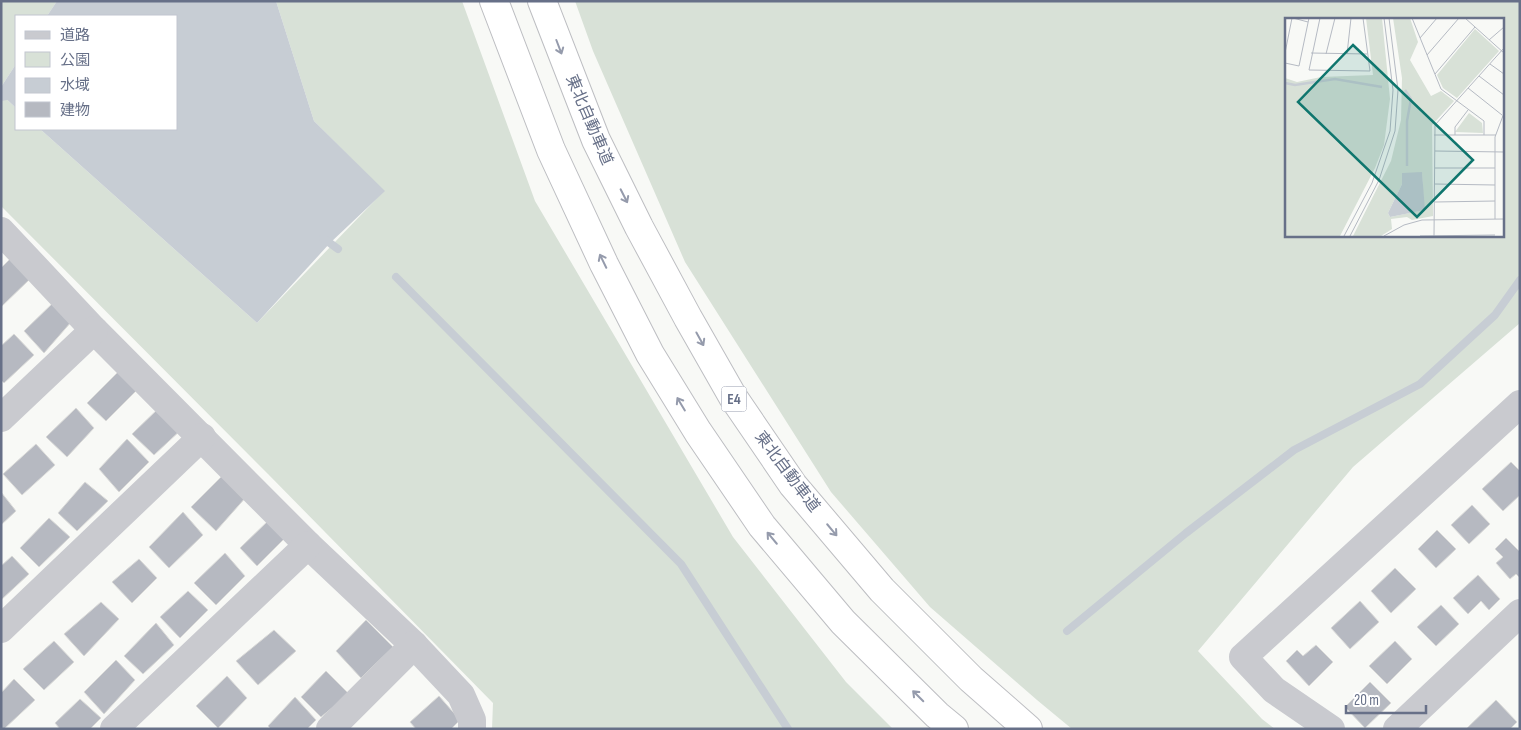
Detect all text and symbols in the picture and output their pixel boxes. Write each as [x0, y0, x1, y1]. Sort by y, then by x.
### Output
legend [15, 15, 178, 130]
inset map [1285, 18, 1504, 236]
text: 道路 [60, 26, 90, 45]
one-way arrow [555, 39, 564, 54]
text: 公園 [60, 51, 90, 70]
street label: 東北自動車道 [561, 72, 617, 168]
text: 水域 [60, 76, 90, 95]
text: 建物 [60, 101, 90, 120]
one-way arrow [620, 188, 629, 203]
one-way arrow [598, 254, 607, 269]
one-way arrow [695, 332, 705, 347]
road number: E4 [722, 386, 746, 412]
one-way arrow [675, 397, 685, 411]
street label: 東北自動車道 [751, 428, 823, 516]
one-way arrow [826, 524, 837, 537]
one-way arrow [767, 532, 778, 545]
scale bar [1346, 682, 1426, 714]
one-way arrow [912, 690, 924, 702]
text: 20 m [1354, 691, 1379, 710]

